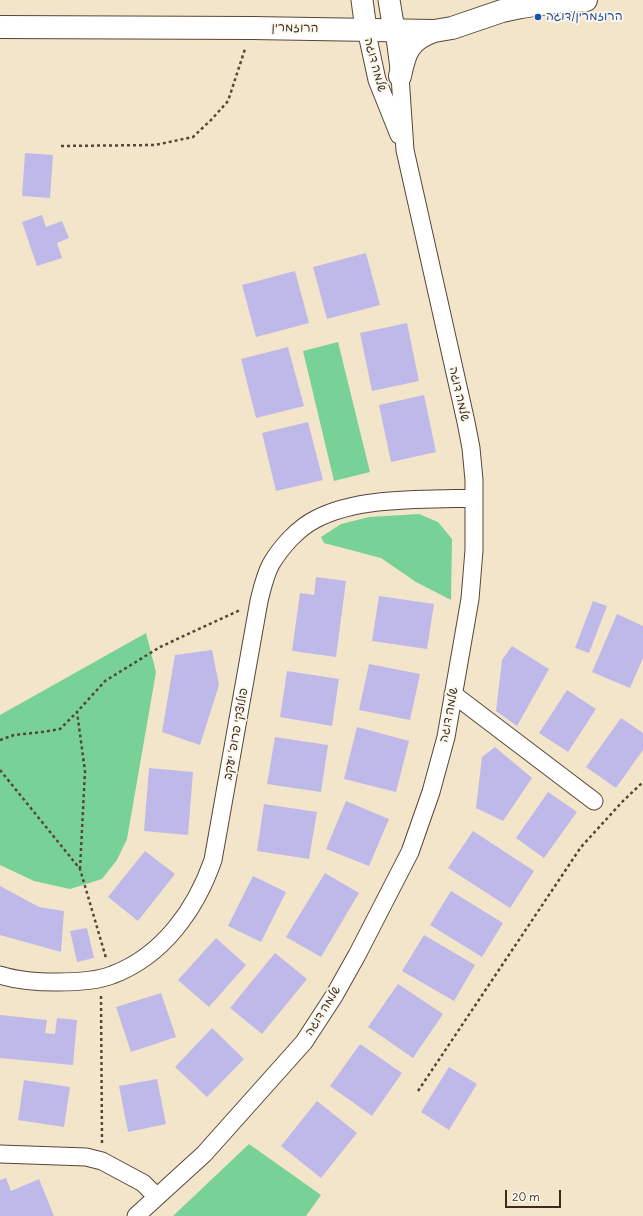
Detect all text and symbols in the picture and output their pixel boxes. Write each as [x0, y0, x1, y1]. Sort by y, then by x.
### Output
place label: הרוזמרין/דוגה [546, 10, 622, 24]
marker: הרוזמרין/דוגה [533, 12, 543, 22]
street label: הרוזמרין [271, 20, 319, 36]
street label: שלמה דוגה [361, 36, 389, 94]
street label: שלמה דוגה [446, 365, 472, 423]
street label: שלמה דוגה [437, 686, 461, 744]
street label: פולוצקי פרופ' יעקב [221, 687, 251, 781]
street label: שלמה דוגה [302, 984, 344, 1038]
scale bar [507, 1182, 563, 1208]
text: 20 m [512, 1189, 540, 1204]

